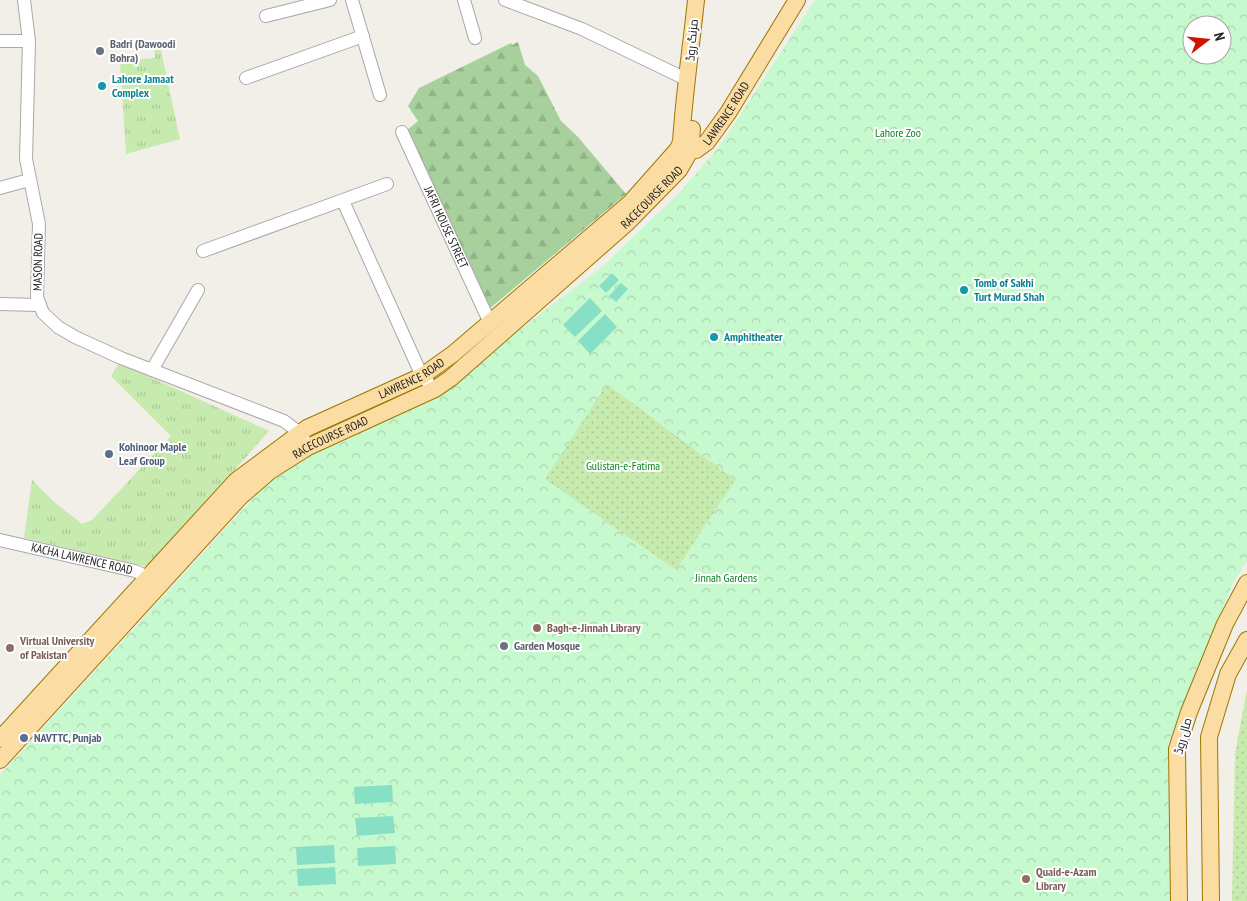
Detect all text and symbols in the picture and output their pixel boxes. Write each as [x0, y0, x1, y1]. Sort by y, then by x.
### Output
north arrow [1182, 15, 1232, 65]
street label: مزنگ روڈ [682, 18, 701, 62]
text: N [1210, 30, 1229, 43]
place label: Badri (Dawoodi Bohra) [110, 36, 176, 65]
marker: Badri (Dawoodi Bohra) [94, 45, 106, 57]
place label: Lahore Jamaat Complex [112, 71, 174, 100]
street label: LAWRENCE ROAD [699, 79, 752, 148]
marker: Lahore Jamaat Complex [96, 80, 108, 92]
park label: Lahore Zoo [875, 125, 921, 140]
street label: RACECOURSE ROAD [618, 163, 686, 232]
street label: JAFRI HOUSE STREET [421, 183, 472, 271]
street label: MASON ROAD [29, 233, 46, 291]
place label: Tomb of Sakhi Turt Murad Shah [974, 275, 1044, 304]
marker: Tomb of Sakhi Turt Murad Shah [958, 284, 970, 296]
place label: Amphitheater [723, 329, 783, 344]
marker: Amphitheater [708, 331, 720, 343]
street label: LAWRENCE ROAD [376, 354, 447, 402]
street label: RACECOURSE ROAD [290, 413, 370, 462]
place label: Kohinoor Maple Leaf Group [119, 439, 187, 468]
marker: Kohinoor Maple Leaf Group [103, 448, 115, 460]
park label: Gulistan-e-Fatima [586, 458, 660, 473]
street label: KACHA LAWRENCE ROAD [30, 539, 134, 577]
park label: Jinnah Gardens [694, 570, 757, 585]
place label: Bagh-e-Jinnah Library [547, 620, 641, 635]
marker: Bagh-e-Jinnah Library [531, 622, 543, 634]
place label: Virtual University of Pakistan [19, 633, 95, 662]
place label: Garden Mosque [514, 638, 580, 653]
marker: Garden Mosque [498, 640, 510, 652]
marker: Virtual University of Pakistan [4, 642, 16, 654]
street label: مال روڈ [1170, 716, 1195, 756]
place label: NAVTTC, Punjab [34, 730, 102, 745]
marker: NAVTTC, Punjab [18, 732, 30, 744]
place label: Quaid-e-Azam Library [1036, 864, 1097, 893]
marker: Quaid-e-Azam Library [1020, 873, 1032, 885]

